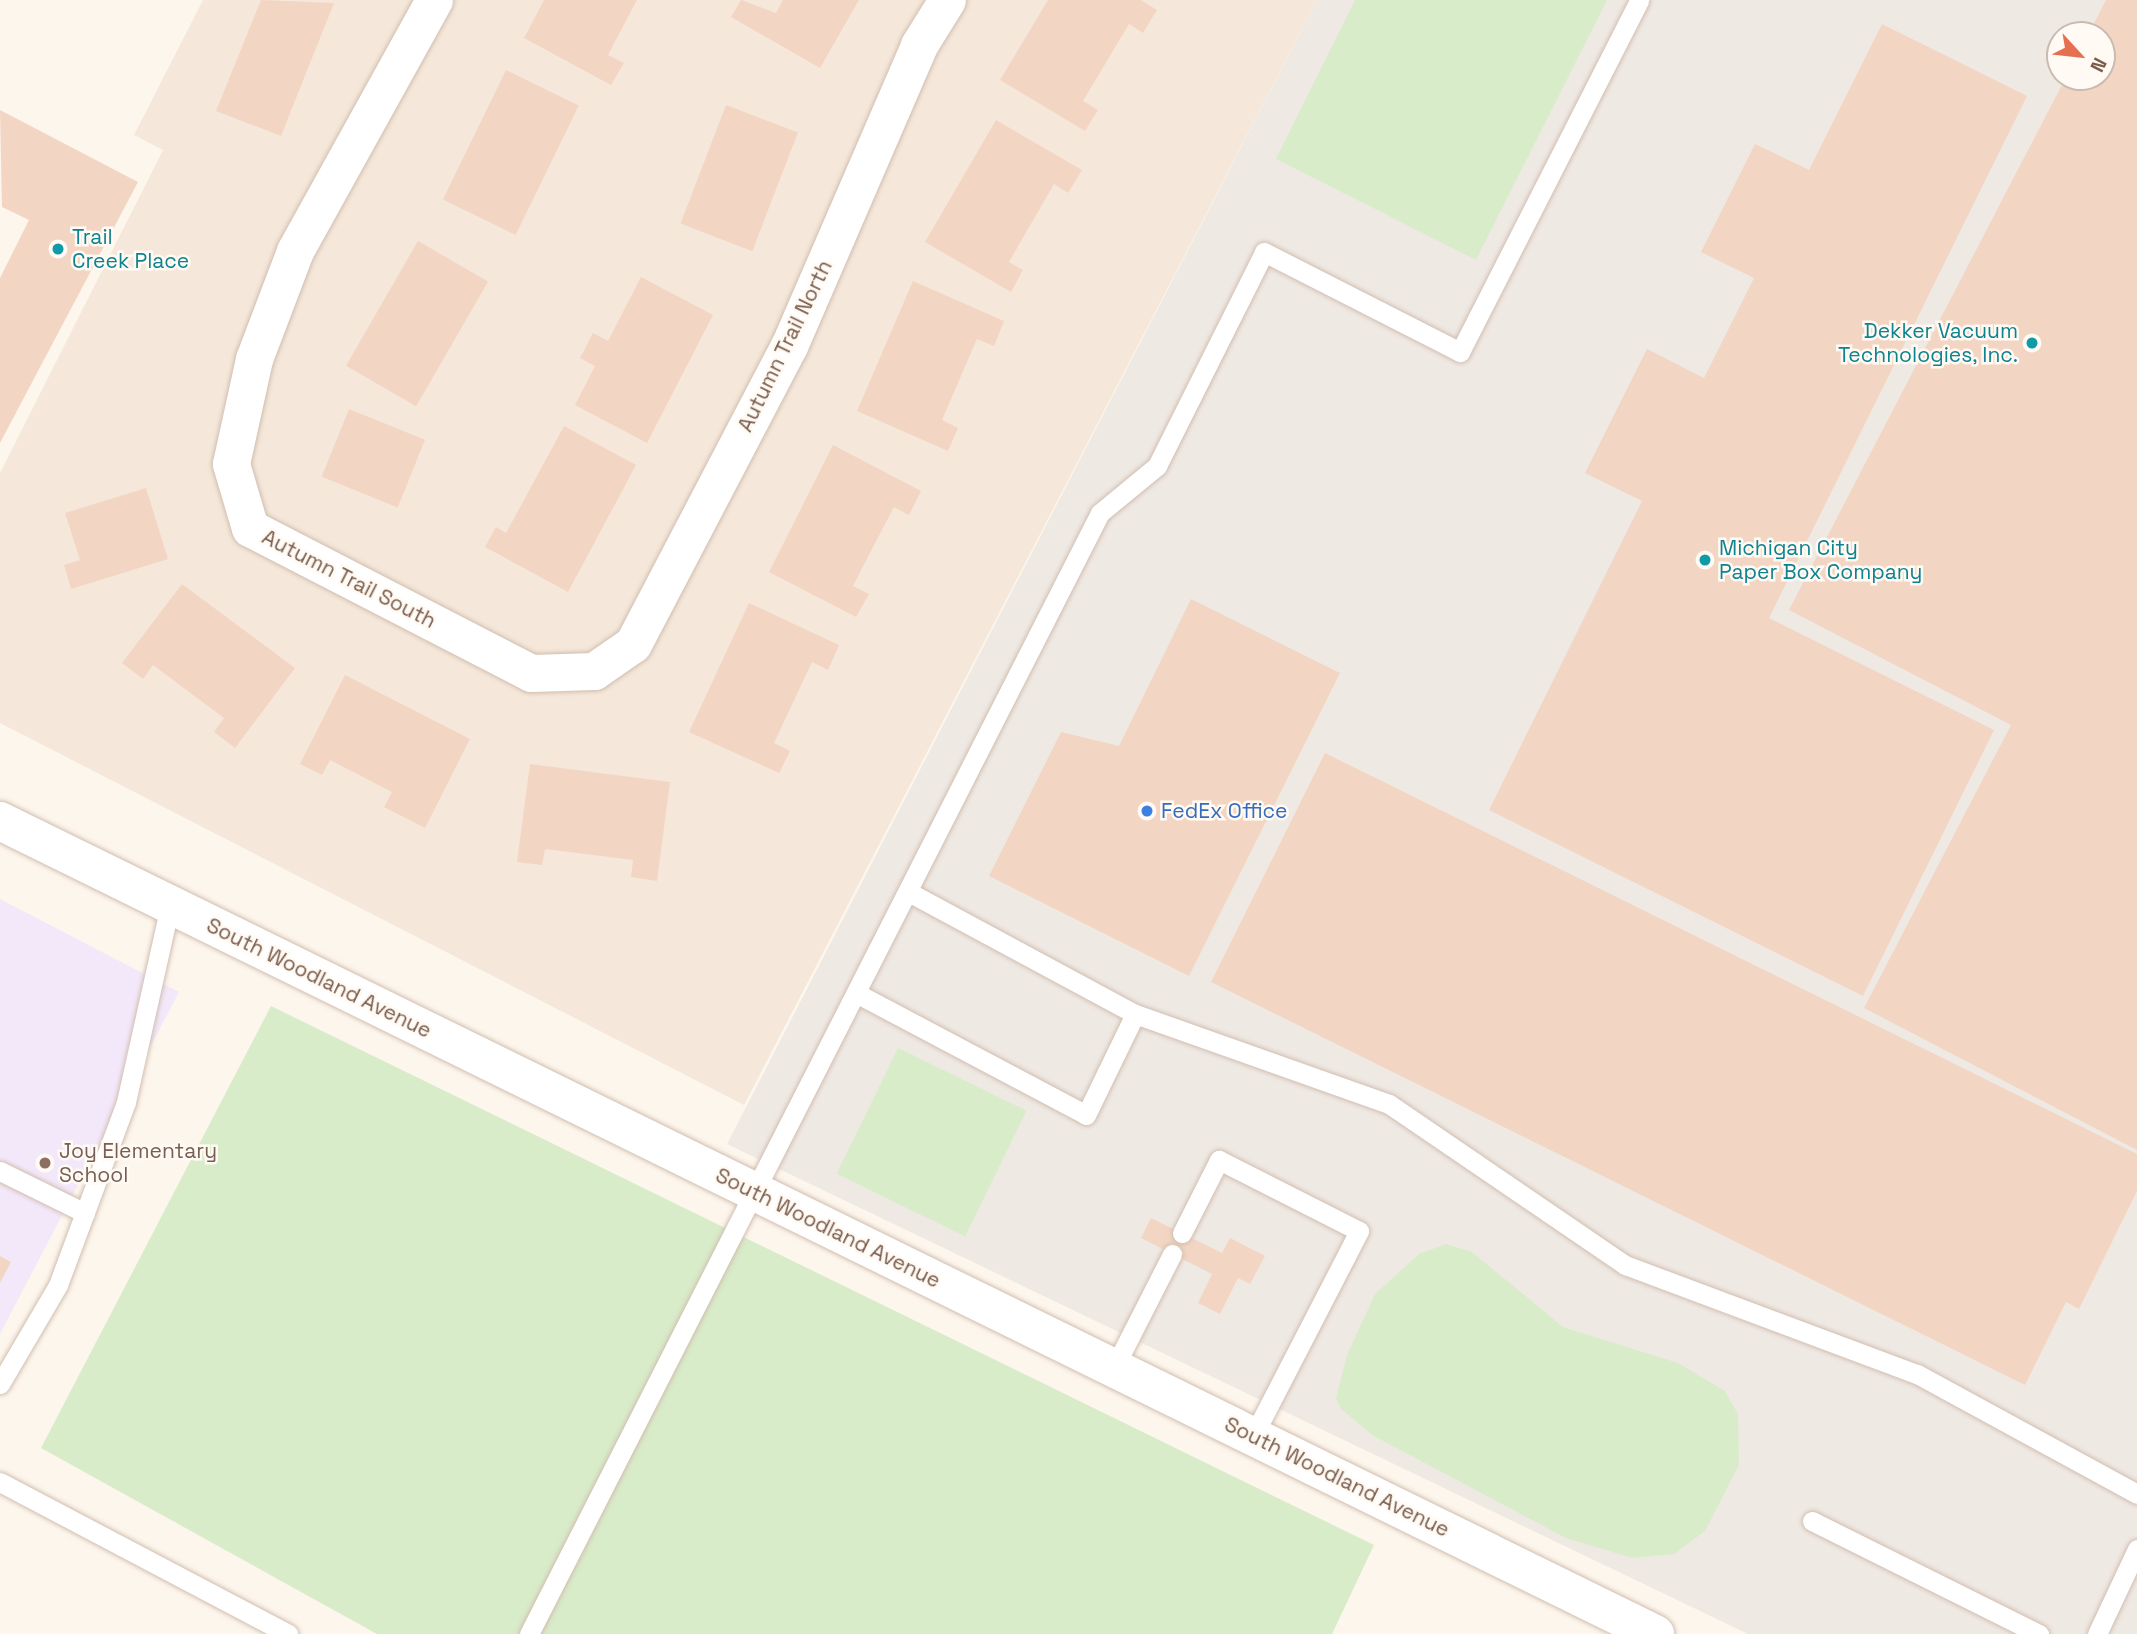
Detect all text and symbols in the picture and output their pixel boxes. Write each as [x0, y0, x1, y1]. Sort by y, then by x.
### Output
north arrow [2046, 21, 2116, 91]
text: N [2084, 53, 2112, 76]
place label: Trail Creek Place [72, 224, 189, 274]
marker: Trail Creek Place [50, 241, 66, 257]
street label: Autumn Trail North [732, 256, 838, 436]
place label: Dekker Vacuum Technologies, Inc. [1837, 318, 2018, 368]
marker: Dekker Vacuum Technologies, Inc. [2024, 335, 2040, 351]
street label: Autumn Trail South [258, 524, 440, 634]
place label: Michigan City Paper Box Company [1719, 535, 1922, 585]
marker: Michigan City Paper Box Company [1697, 552, 1713, 568]
place label: FedEx Office [1161, 798, 1288, 824]
marker: FedEx Office [1139, 803, 1155, 819]
street label: South Woodland Avenue [202, 912, 436, 1044]
place label: Joy Elementary School [59, 1138, 217, 1188]
marker: Joy Elementary School [37, 1155, 53, 1171]
street label: South Woodland Avenue [711, 1162, 945, 1294]
street label: South Woodland Avenue [1220, 1411, 1454, 1543]

